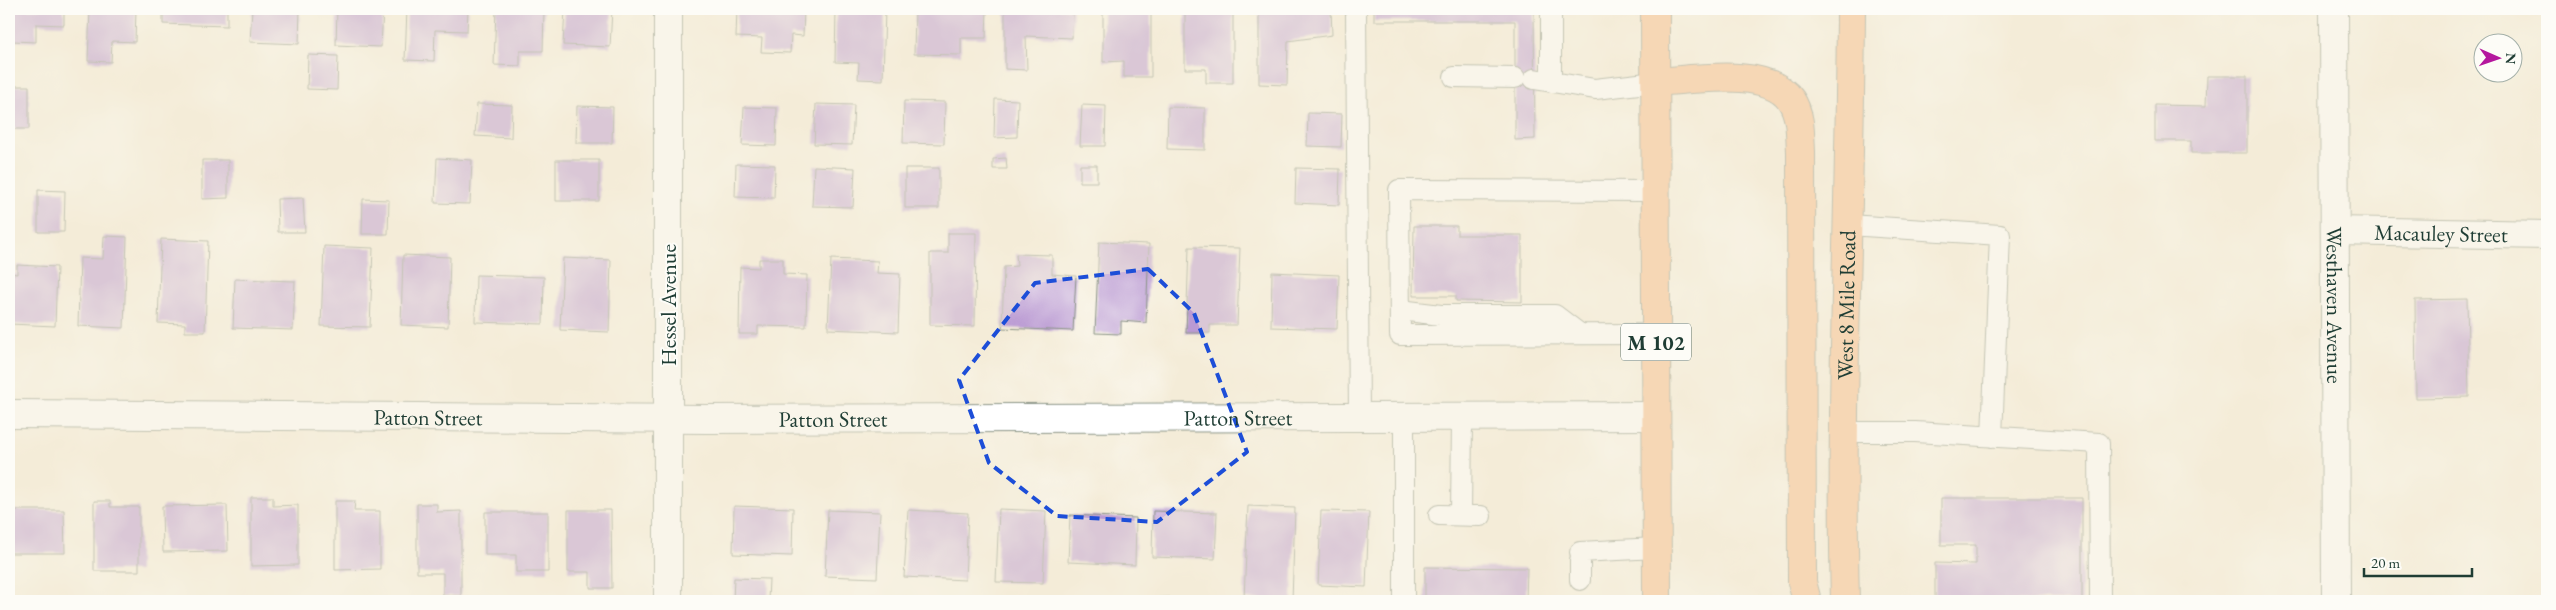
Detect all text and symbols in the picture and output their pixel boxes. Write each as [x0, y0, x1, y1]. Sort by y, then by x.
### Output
north arrow [2474, 32, 2524, 82]
text: N [2502, 52, 2520, 65]
street label: Macauley Street [2374, 217, 2508, 249]
street label: Westhaven Avenue [2320, 226, 2350, 384]
street label: West 8 Mile Road [1830, 229, 1862, 380]
street label: Hessel Avenue [654, 244, 683, 366]
road number: M 102 [1621, 324, 1691, 361]
street label: Patton Street [373, 402, 483, 432]
street label: Patton Street [1183, 403, 1293, 432]
street label: Patton Street [778, 404, 888, 433]
scale bar [2364, 545, 2471, 577]
text: 20 m [2371, 553, 2400, 572]

